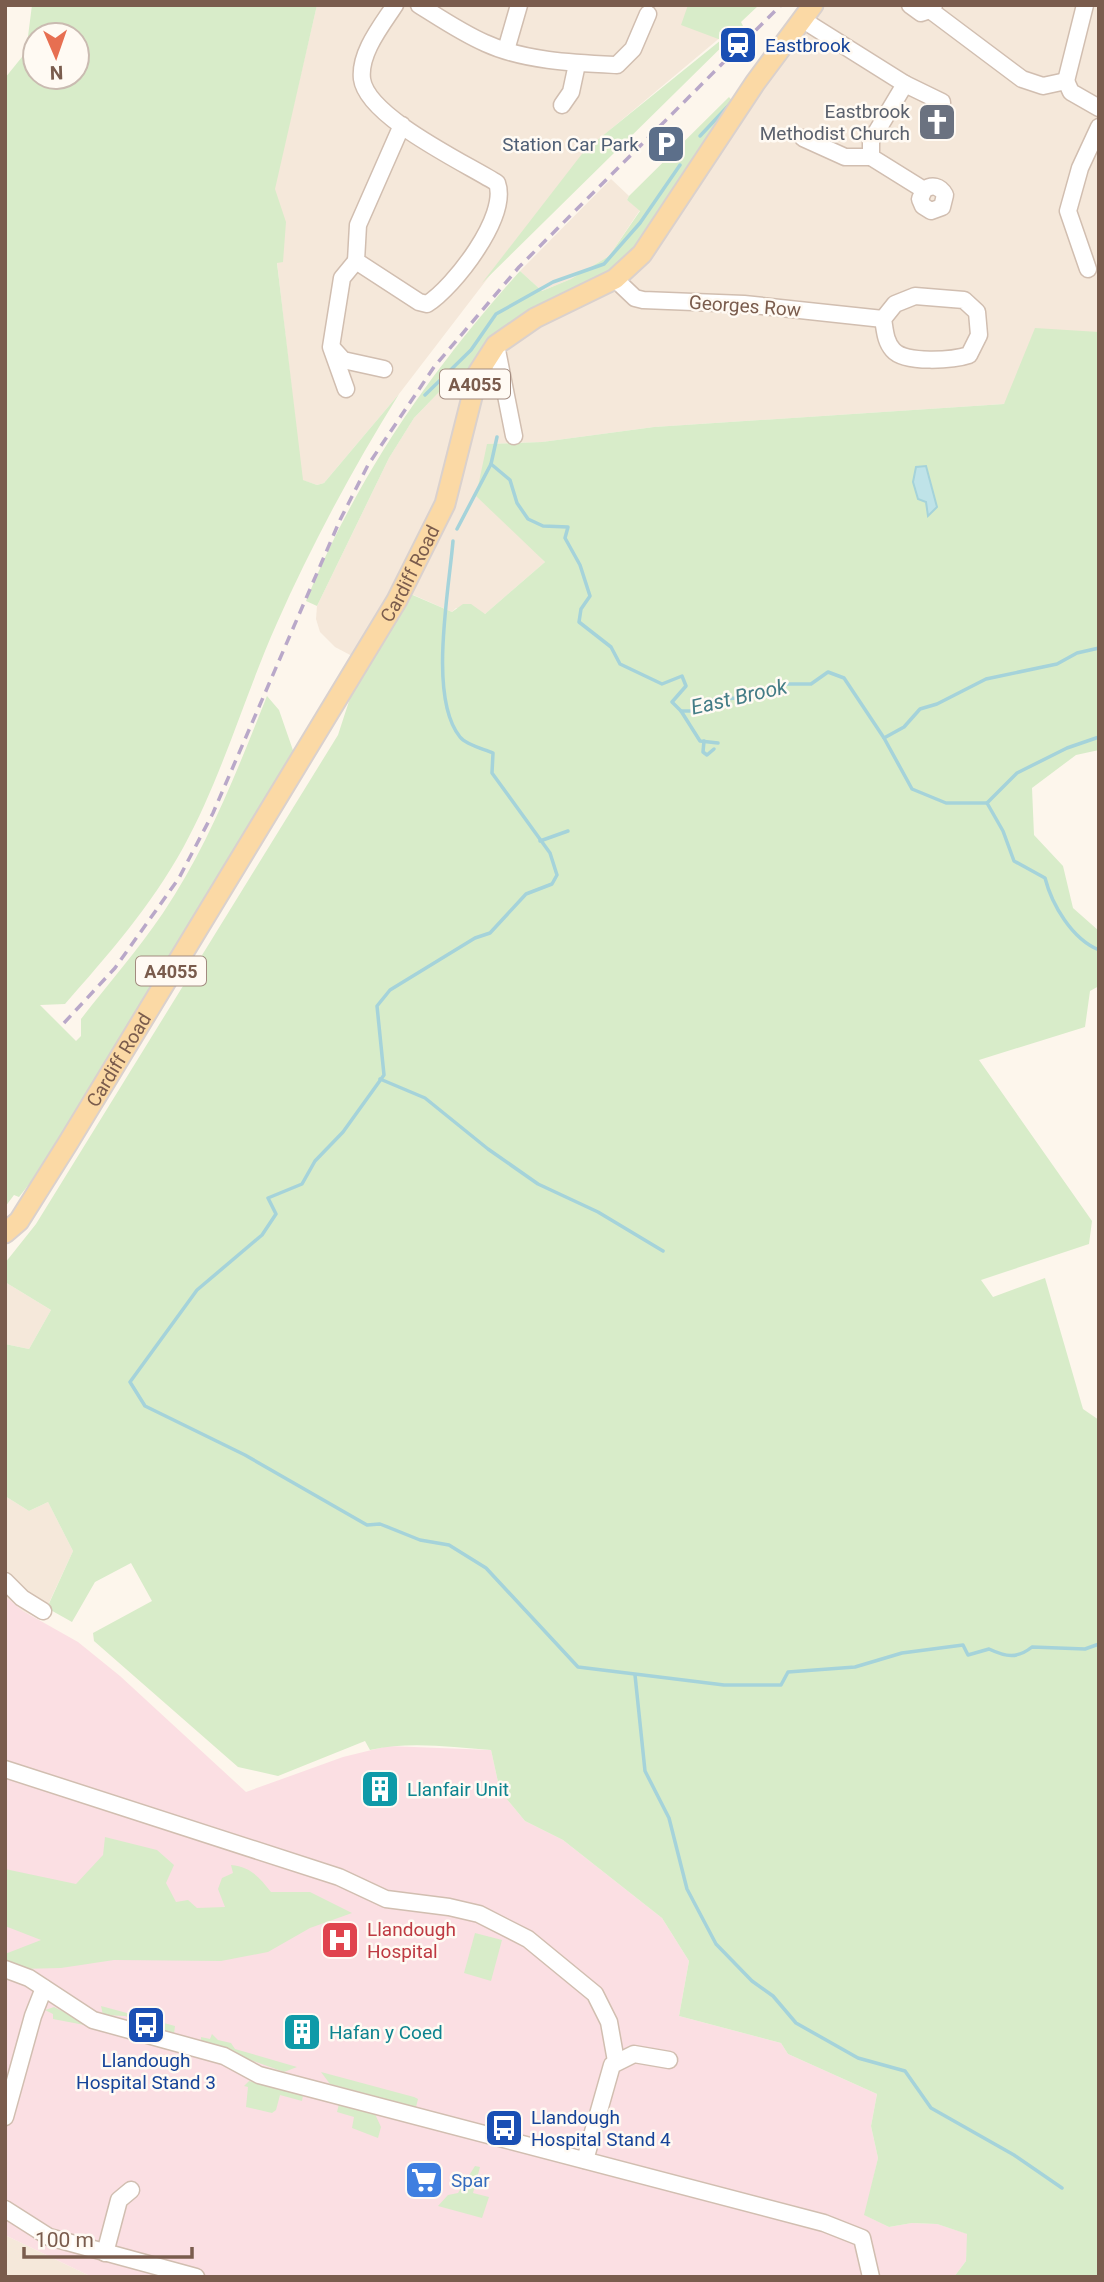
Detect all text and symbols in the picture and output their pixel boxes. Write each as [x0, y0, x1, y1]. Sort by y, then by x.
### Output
north arrow [21, 21, 91, 91]
station icon: Eastbrook [717, 24, 759, 66]
place label: Eastbrook [765, 34, 851, 57]
text: N [49, 61, 64, 84]
place label: Eastbrook Methodist Church [760, 100, 910, 145]
church icon: Eastbrook Methodist Church [916, 101, 958, 143]
parking icon: Station Car Park [645, 123, 687, 165]
place label: Station Car Park [502, 133, 639, 156]
street label: Georges Row [688, 291, 802, 321]
road number: A4055 [440, 370, 510, 398]
street label: Cardiff Road [375, 521, 444, 626]
water label: East Brook [689, 674, 790, 720]
road number: A4055 [136, 956, 206, 986]
street label: Cardiff Road [81, 1008, 156, 1111]
building icon: Llanfair Unit [359, 1768, 401, 1810]
place label: Llanfair Unit [407, 1778, 509, 1801]
place label: Llandough Hospital [367, 1918, 456, 1963]
hospital icon: Llandough Hospital [319, 1919, 361, 1961]
bus stop icon: Llandough Hospital Stand 3 [125, 2004, 167, 2046]
building icon: Hafan y Coed [281, 2011, 323, 2053]
place label: Hafan y Coed [329, 2021, 443, 2044]
place label: Llandough Hospital Stand 3 [76, 2049, 216, 2094]
place label: Llandough Hospital Stand 4 [531, 2106, 671, 2151]
bus stop icon: Llandough Hospital Stand 4 [483, 2107, 525, 2149]
supermarket icon: Spar [403, 2159, 445, 2201]
place label: Spar [451, 2169, 490, 2192]
scale bar [24, 2216, 192, 2260]
text: 100 m [35, 2228, 94, 2252]

